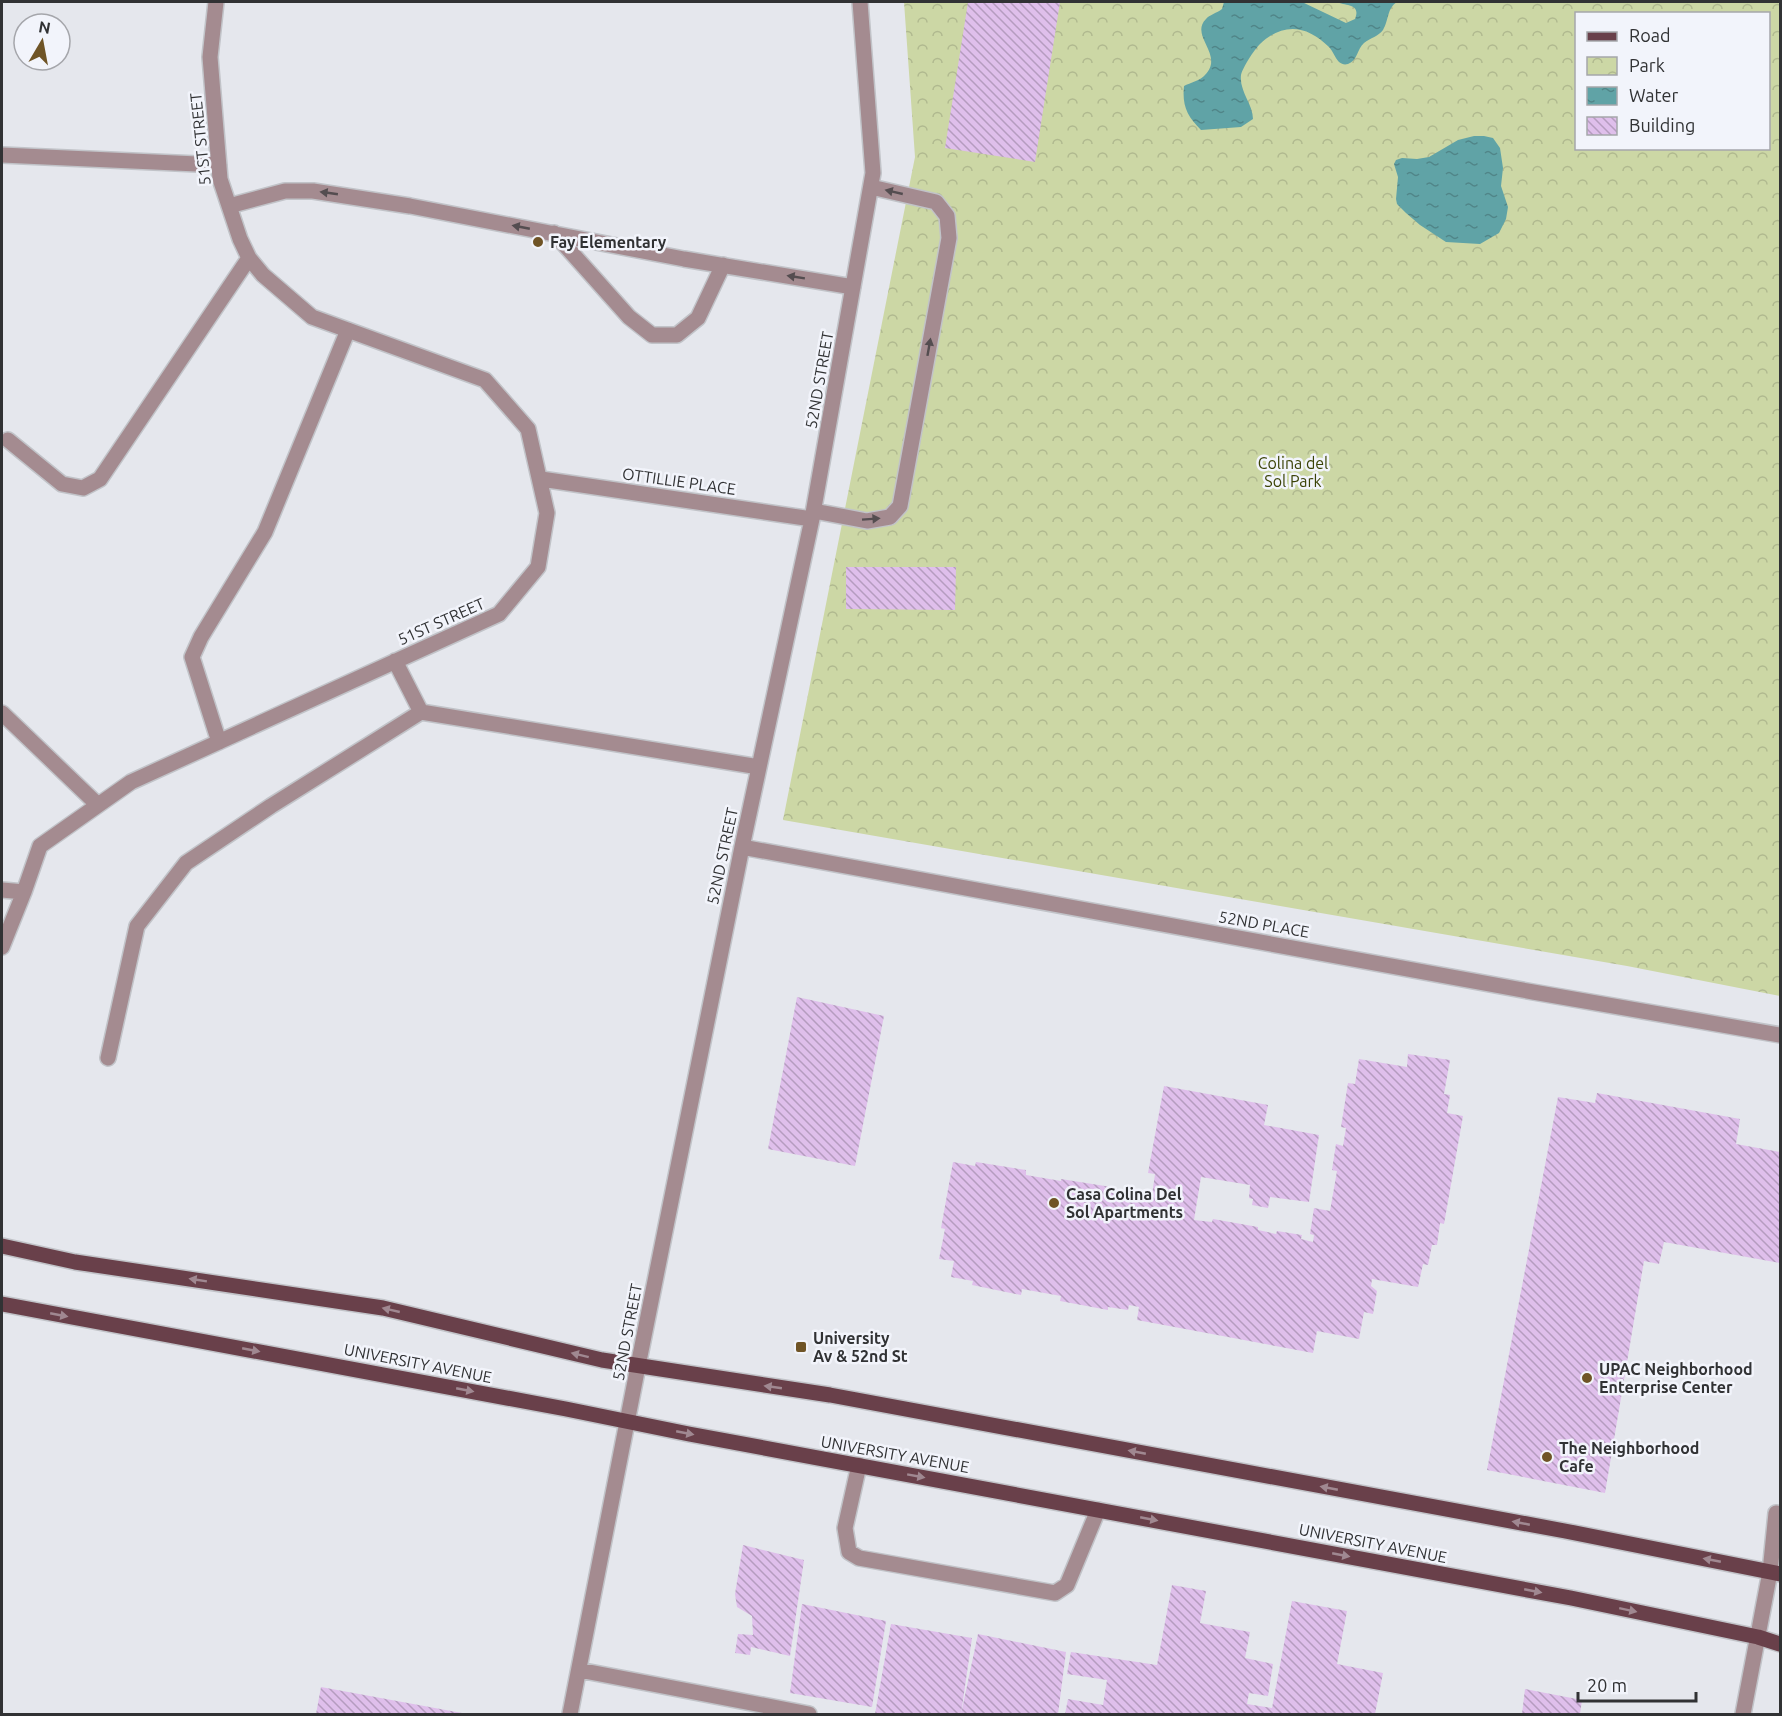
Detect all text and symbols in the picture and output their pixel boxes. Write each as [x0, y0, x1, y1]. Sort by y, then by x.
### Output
north arrow [12, 12, 72, 72]
legend [1575, 12, 1770, 150]
text: N [37, 17, 52, 37]
text: Road [1629, 25, 1671, 45]
text: Park [1629, 55, 1665, 75]
text: Water [1629, 85, 1679, 105]
street label: 51ST STREET [186, 92, 214, 186]
text: Building [1629, 115, 1695, 135]
one-way arrow [884, 187, 903, 196]
one-way arrow [319, 189, 338, 198]
one-way arrow [511, 222, 530, 231]
place label: Fay Elementary [550, 233, 667, 251]
marker: Fay Elementary [531, 235, 545, 249]
one-way arrow [786, 273, 805, 282]
street label: 52ND STREET [802, 330, 836, 430]
one-way arrow [925, 338, 934, 357]
park label: Colina del Sol Park [1258, 454, 1328, 490]
street label: OTTILLIE PLACE [621, 464, 737, 498]
one-way arrow [862, 514, 881, 524]
street label: 51ST STREET [395, 594, 487, 648]
street label: 52ND STREET [703, 806, 741, 906]
street label: 52ND PLACE [1217, 907, 1311, 941]
place label: Casa Colina Del Sol Apartments [1066, 1185, 1183, 1221]
marker: Casa Colina Del Sol Apartments [1047, 1196, 1061, 1210]
one-way arrow [188, 1276, 207, 1285]
street label: 52ND STREET [609, 1282, 645, 1382]
one-way arrow [381, 1305, 400, 1315]
one-way arrow [50, 1311, 69, 1320]
place label: University Av & 52nd St [813, 1329, 908, 1365]
street label: UNIVERSITY AVENUE [342, 1340, 494, 1386]
marker: University Av & 52nd St [794, 1340, 808, 1354]
one-way arrow [241, 1346, 260, 1355]
one-way arrow [571, 1350, 590, 1360]
place label: UPAC Neighborhood Enterprise Center [1599, 1360, 1753, 1396]
marker: UPAC Neighborhood Enterprise Center [1580, 1371, 1594, 1385]
one-way arrow [763, 1382, 782, 1391]
one-way arrow [455, 1386, 474, 1395]
one-way arrow [675, 1429, 694, 1438]
street label: UNIVERSITY AVENUE [819, 1432, 971, 1476]
place label: The Neighborhood Cafe [1559, 1439, 1699, 1475]
one-way arrow [1128, 1447, 1147, 1456]
marker: The Neighborhood Cafe [1540, 1450, 1554, 1464]
one-way arrow [907, 1472, 926, 1481]
one-way arrow [1319, 1483, 1338, 1492]
one-way arrow [1140, 1515, 1159, 1524]
one-way arrow [1511, 1518, 1530, 1527]
street label: UNIVERSITY AVENUE [1297, 1520, 1449, 1566]
one-way arrow [1332, 1551, 1351, 1560]
one-way arrow [1703, 1555, 1722, 1564]
one-way arrow [1523, 1587, 1542, 1596]
one-way arrow [1619, 1606, 1638, 1615]
scale bar [1578, 1665, 1696, 1703]
text: 20 m [1587, 1675, 1627, 1695]

